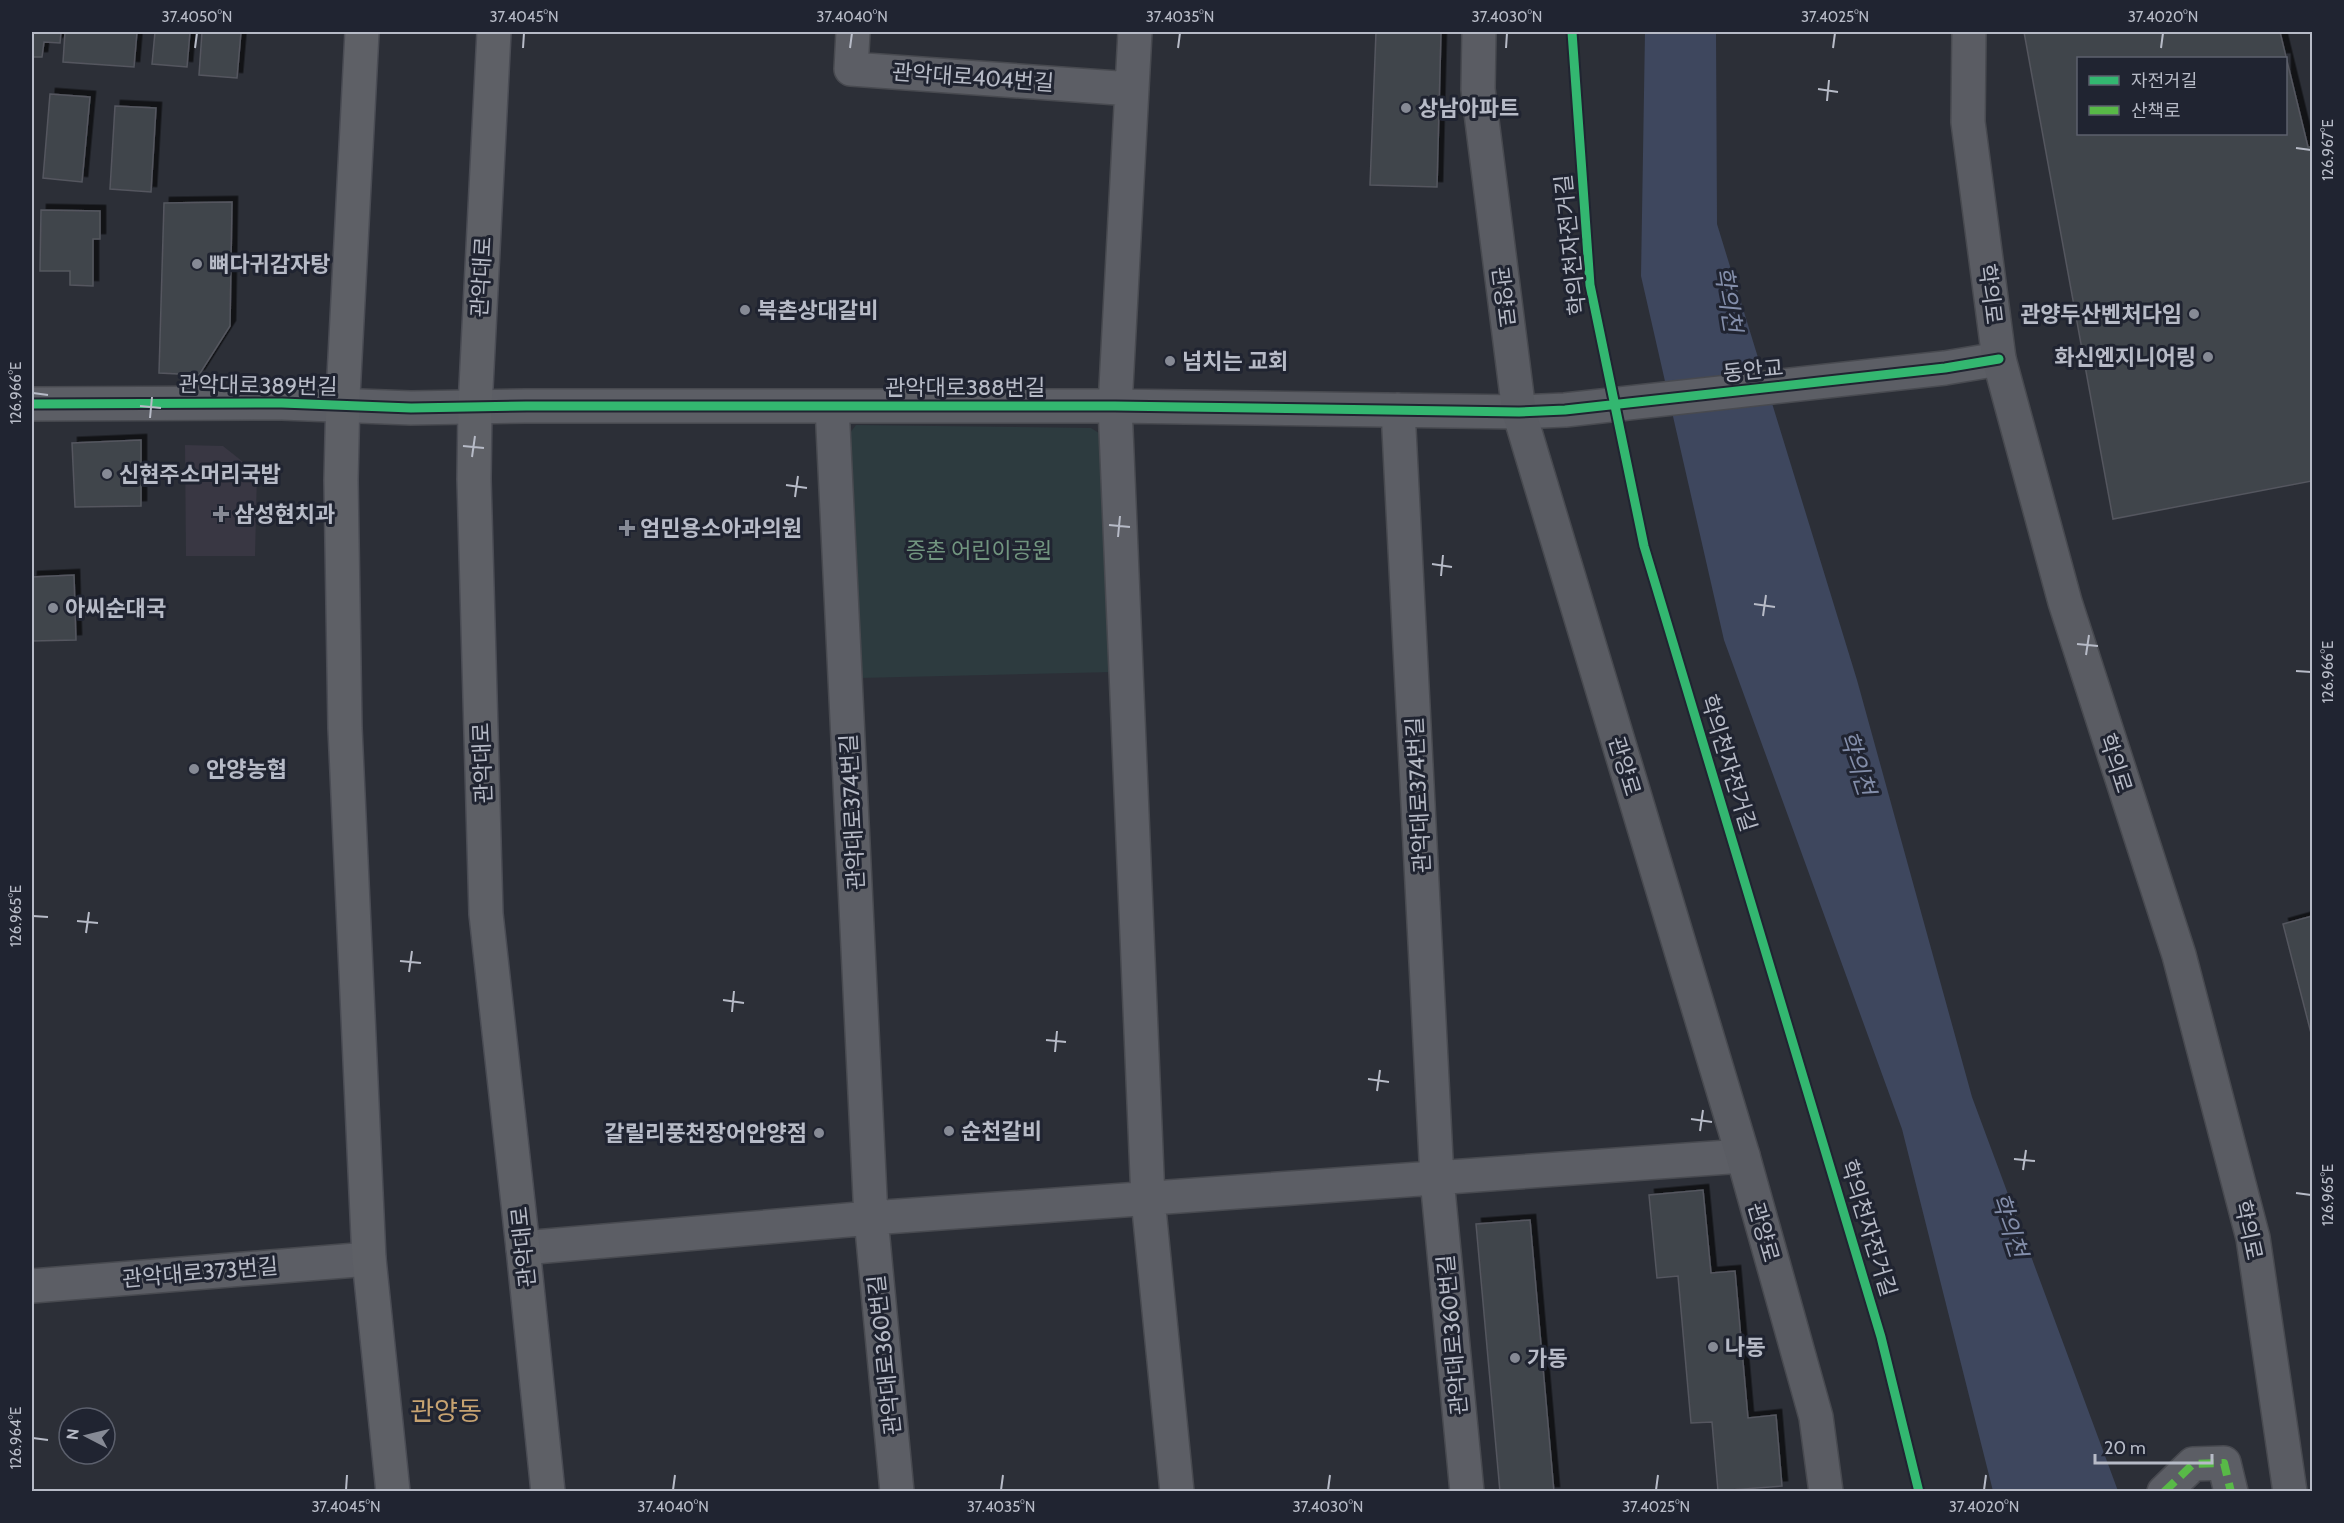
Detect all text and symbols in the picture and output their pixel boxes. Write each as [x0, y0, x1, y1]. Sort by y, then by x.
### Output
text: 37.4050°N [162, 8, 232, 26]
text: 37.4045°N [489, 8, 559, 26]
text: 37.4040°N [816, 8, 888, 26]
text: 37.4035°N [1146, 8, 1214, 26]
text: 37.4030°N [1472, 8, 1542, 26]
text: 37.4025°N [1801, 8, 1869, 26]
text: 37.4020°N [2128, 8, 2198, 26]
legend [2077, 57, 2287, 135]
street label: 관악대로404번길 [891, 58, 1055, 97]
text: 자전거길 [2131, 70, 2197, 92]
place label: 상남아파트 [1418, 95, 1519, 122]
text: 산책로 [2131, 100, 2181, 122]
marker: 상남아파트 [1399, 101, 1413, 115]
text: 126.967°E [2319, 119, 2337, 181]
street label: 학의천자전거길 [1550, 173, 1591, 317]
street label: 관악대로 [466, 236, 497, 318]
place label: 뼈다귀감자탕 [209, 251, 330, 278]
marker: 뼈다귀감자탕 [190, 257, 204, 271]
street label: 학의로 [1973, 262, 2008, 326]
water label: 학의천 [1709, 264, 1748, 337]
street label: 관양로 [1486, 265, 1521, 329]
place label: 북촌상대갈비 [757, 297, 878, 324]
place label: 관양두산벤처다임 [2020, 301, 2182, 328]
marker: 북촌상대갈비 [738, 303, 752, 317]
marker: 관양두산벤처다임 [2187, 307, 2201, 321]
place label: 화신엔지니어링 [2054, 344, 2196, 371]
place label: 넘치는 교회 [1182, 348, 1288, 375]
marker: 화신엔지니어링 [2201, 350, 2215, 364]
marker: 넘치는 교회 [1163, 354, 1177, 368]
street label: 동안교 [1721, 354, 1785, 387]
text: 126.966°E [7, 362, 25, 424]
street label: 관악대로389번길 [178, 371, 338, 400]
street label: 관악대로388번길 [885, 374, 1045, 401]
place label: 신현주소머리국밥 [119, 461, 281, 488]
marker: 신현주소머리국밥 [100, 467, 114, 481]
place label: 삼성현치과 [234, 501, 335, 528]
marker: 삼성현치과 [212, 505, 230, 523]
place label: 엄민용소아과의원 [640, 515, 802, 542]
marker: 엄민용소아과의원 [618, 519, 636, 537]
park label: 증촌 어린이공원 [906, 537, 1052, 564]
place label: 아씨순대국 [65, 595, 166, 622]
marker: 아씨순대국 [46, 601, 60, 615]
text: 126.966°E [2319, 641, 2337, 703]
street label: 학의천자전거길 [1695, 691, 1762, 835]
street label: 관악대로374번길 [1401, 716, 1436, 874]
street label: 관악대로 [468, 722, 497, 804]
water label: 학의천 [1833, 727, 1882, 802]
street label: 학의로 [2093, 730, 2138, 796]
street label: 관악대로374번길 [835, 733, 870, 891]
street label: 관양로 [1603, 733, 1646, 799]
place label: 안양농협 [206, 756, 287, 783]
marker: 안양농협 [187, 762, 201, 776]
text: 126.965°E [7, 885, 25, 947]
place label: 순천갈비 [961, 1118, 1042, 1145]
place label: 갈릴리풍천장어안양점 [605, 1120, 807, 1147]
marker: 순천갈비 [942, 1124, 956, 1138]
marker: 갈릴리풍천장어안양점 [812, 1126, 826, 1140]
street label: 학의천자전거길 [1835, 1156, 1902, 1300]
text: 126.965°E [2319, 1164, 2337, 1226]
water label: 학의천 [1985, 1189, 2034, 1264]
street label: 학의로 [2229, 1198, 2268, 1263]
street label: 관양로 [1742, 1199, 1785, 1265]
street label: 관악대로 [506, 1205, 541, 1289]
street label: 관악대로373번길 [121, 1252, 279, 1293]
street label: 관악대로360번길 [1432, 1253, 1473, 1416]
street label: 관악대로360번길 [863, 1273, 906, 1437]
place label: 나동 [1725, 1334, 1765, 1361]
marker: 나동 [1706, 1340, 1720, 1354]
place label: 가동 [1527, 1345, 1567, 1372]
marker: 가동 [1508, 1351, 1522, 1365]
district label: 관양동 [410, 1395, 482, 1427]
north arrow [57, 1406, 117, 1466]
text: 126.964°E [7, 1407, 25, 1469]
text: N [62, 1427, 83, 1441]
scale bar [2095, 1427, 2212, 1465]
text: 20 m [2104, 1437, 2146, 1459]
text: 37.4045°N [311, 1498, 381, 1516]
text: 37.4040°N [637, 1498, 709, 1516]
text: 37.4035°N [967, 1498, 1035, 1516]
text: 37.4030°N [1293, 1498, 1363, 1516]
text: 37.4025°N [1622, 1498, 1690, 1516]
text: 37.4020°N [1949, 1498, 2019, 1516]

